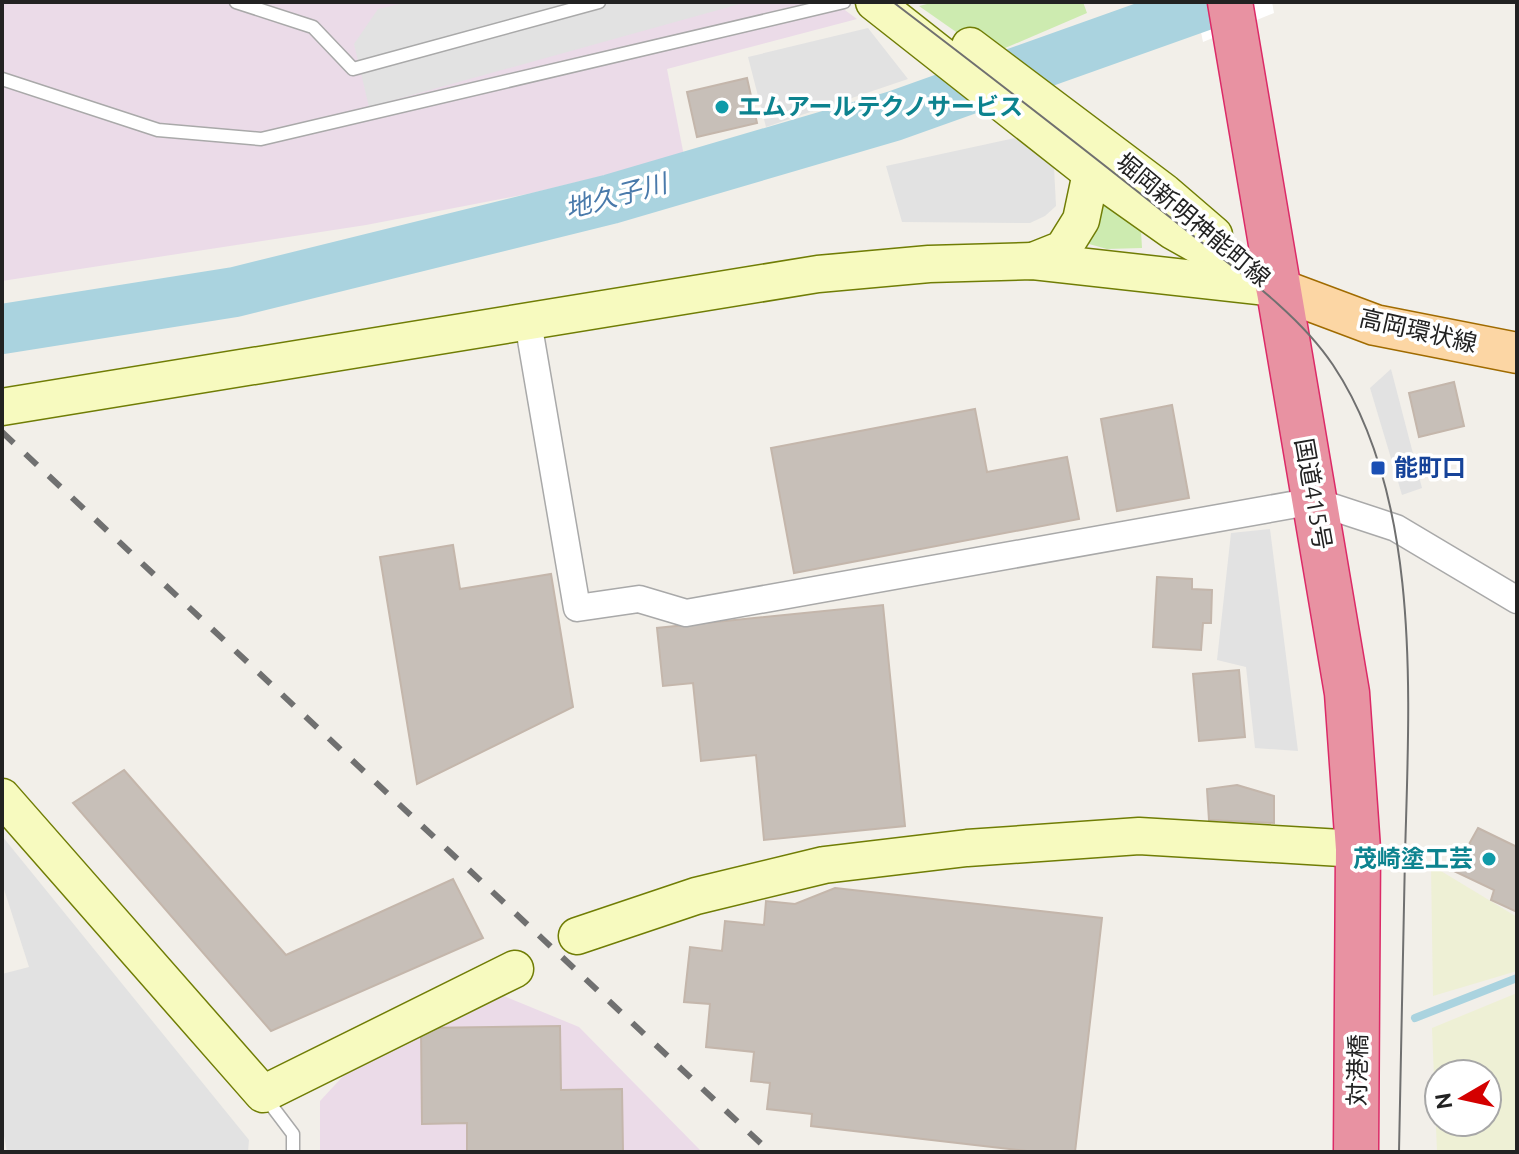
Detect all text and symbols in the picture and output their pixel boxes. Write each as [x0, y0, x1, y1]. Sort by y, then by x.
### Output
place label: エムアールテクノサービス [738, 93, 1023, 120]
marker: エムアールテクノサービス [713, 98, 731, 116]
street label: 堀岡新明神能町線 [1111, 148, 1276, 292]
water label: 地久子川 [562, 167, 673, 223]
street label: 高岡環状線 [1357, 304, 1480, 357]
street label: 国道415号 [1290, 436, 1337, 552]
place label: 能町口 [1394, 454, 1466, 481]
marker: 能町口 [1369, 459, 1387, 477]
place label: 茂崎塗工芸 [1353, 845, 1473, 872]
marker: 茂崎塗工芸 [1480, 850, 1498, 868]
street label: 対港橋 [1343, 1034, 1372, 1106]
north arrow [1423, 1058, 1503, 1138]
text: N [1429, 1091, 1456, 1111]

